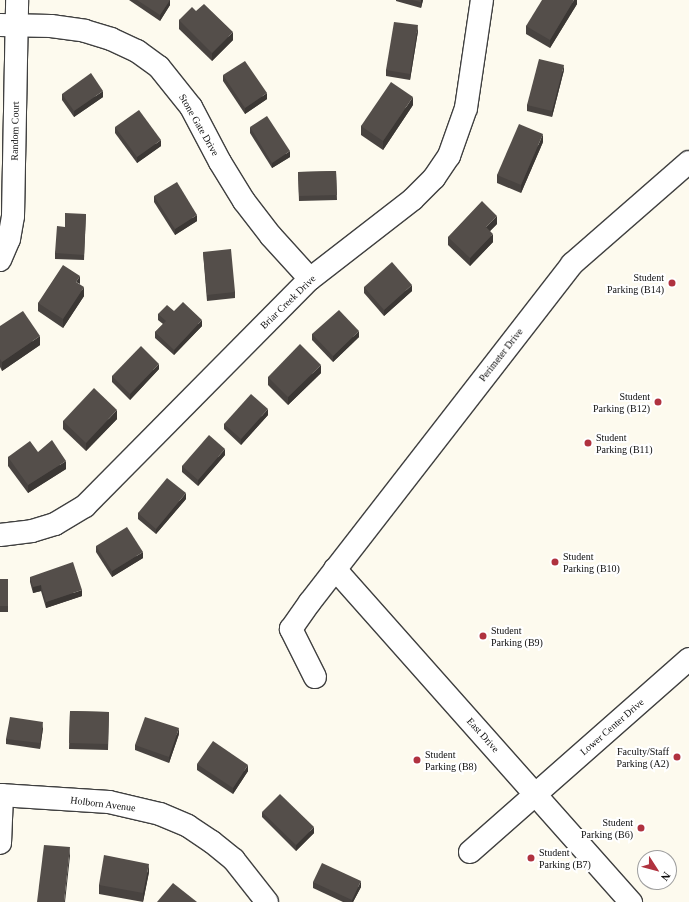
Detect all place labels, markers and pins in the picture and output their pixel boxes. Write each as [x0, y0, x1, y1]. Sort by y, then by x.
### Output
place label: Student Parking (B14) [607, 271, 664, 294]
marker: Student Parking (B14) [667, 278, 677, 288]
place label: Student Parking (B12) [593, 390, 650, 414]
marker: Student Parking (B12) [653, 397, 663, 407]
place label: Student Parking (B11) [596, 431, 653, 454]
marker: Student Parking (B11) [583, 438, 593, 448]
place label: Student Parking (B10) [563, 550, 620, 574]
marker: Student Parking (B10) [550, 557, 560, 567]
place label: Student Parking (B9) [491, 624, 543, 648]
marker: Student Parking (B9) [478, 631, 488, 641]
place label: Faculty/Staff Parking (A2) [617, 745, 669, 768]
place label: Student Parking (B8) [425, 748, 477, 772]
marker: Faculty/Staff Parking (A2) [672, 752, 682, 762]
marker: Student Parking (B8) [412, 755, 422, 765]
place label: Student Parking (B6) [581, 816, 633, 840]
marker: Student Parking (B6) [636, 823, 646, 833]
place label: Student Parking (B7) [539, 846, 591, 870]
marker: Student Parking (B7) [526, 853, 536, 863]

